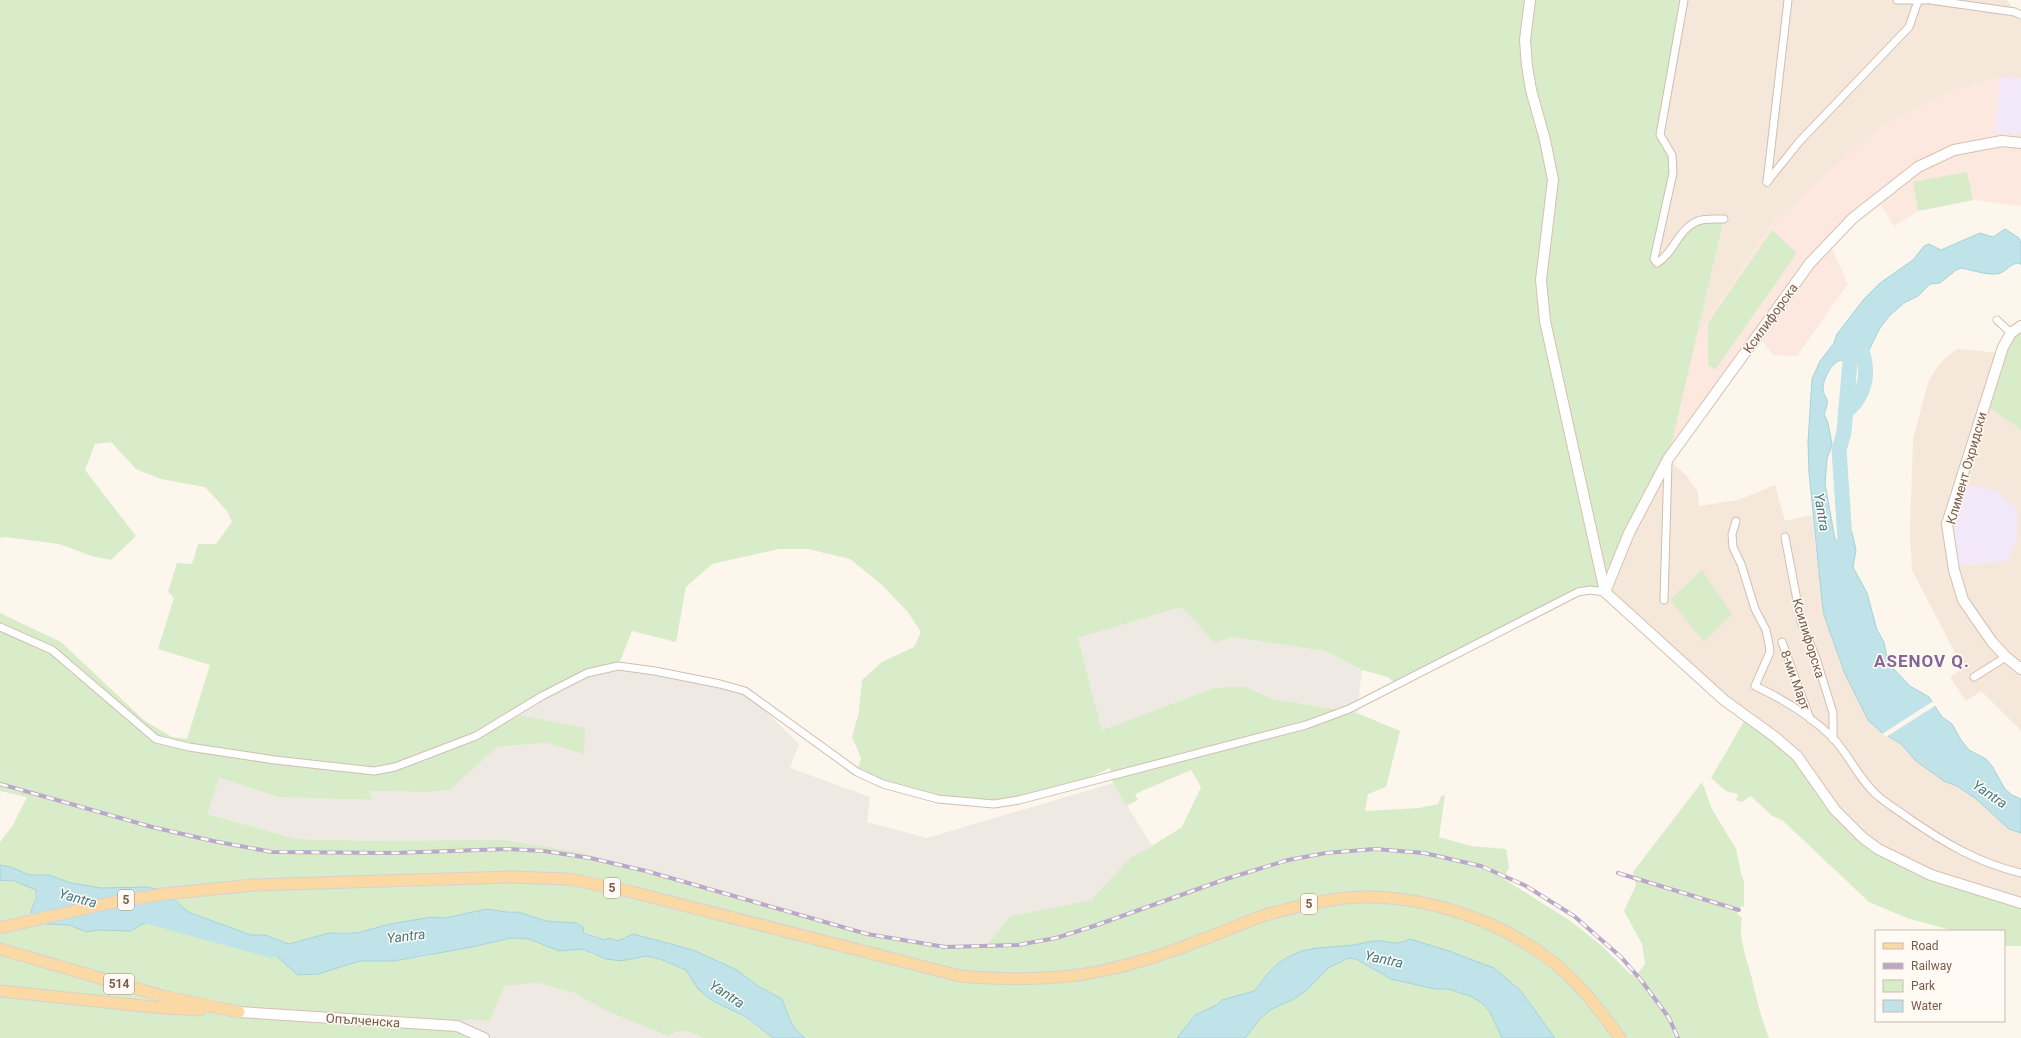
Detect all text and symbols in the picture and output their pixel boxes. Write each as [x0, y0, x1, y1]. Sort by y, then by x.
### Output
street label: Ксилифорска [1740, 280, 1801, 356]
street label: Климент Охридски [1943, 410, 1990, 526]
water label: Yantra [1811, 492, 1833, 532]
street label: Ксилифорска [1789, 596, 1828, 680]
street label: 8-ми Март [1778, 648, 1813, 712]
district label: ASENOV Q. [1874, 651, 1970, 671]
water label: Yantra [1969, 777, 2011, 811]
road number: 5 [604, 878, 620, 898]
water label: Yantra [57, 885, 99, 911]
road number: 5 [118, 890, 134, 910]
road number: 5 [1301, 894, 1317, 914]
water label: Yantra [386, 926, 426, 946]
legend [1875, 930, 2005, 1022]
text: Road [1911, 939, 1939, 953]
water label: Yantra [1363, 947, 1405, 971]
text: Railway [1911, 959, 1952, 973]
road number: 514 [104, 974, 134, 994]
water label: Yantra [706, 977, 748, 1011]
text: Park [1911, 979, 1936, 993]
text: Water [1911, 999, 1942, 1013]
street label: Опълченска [325, 1010, 401, 1031]

